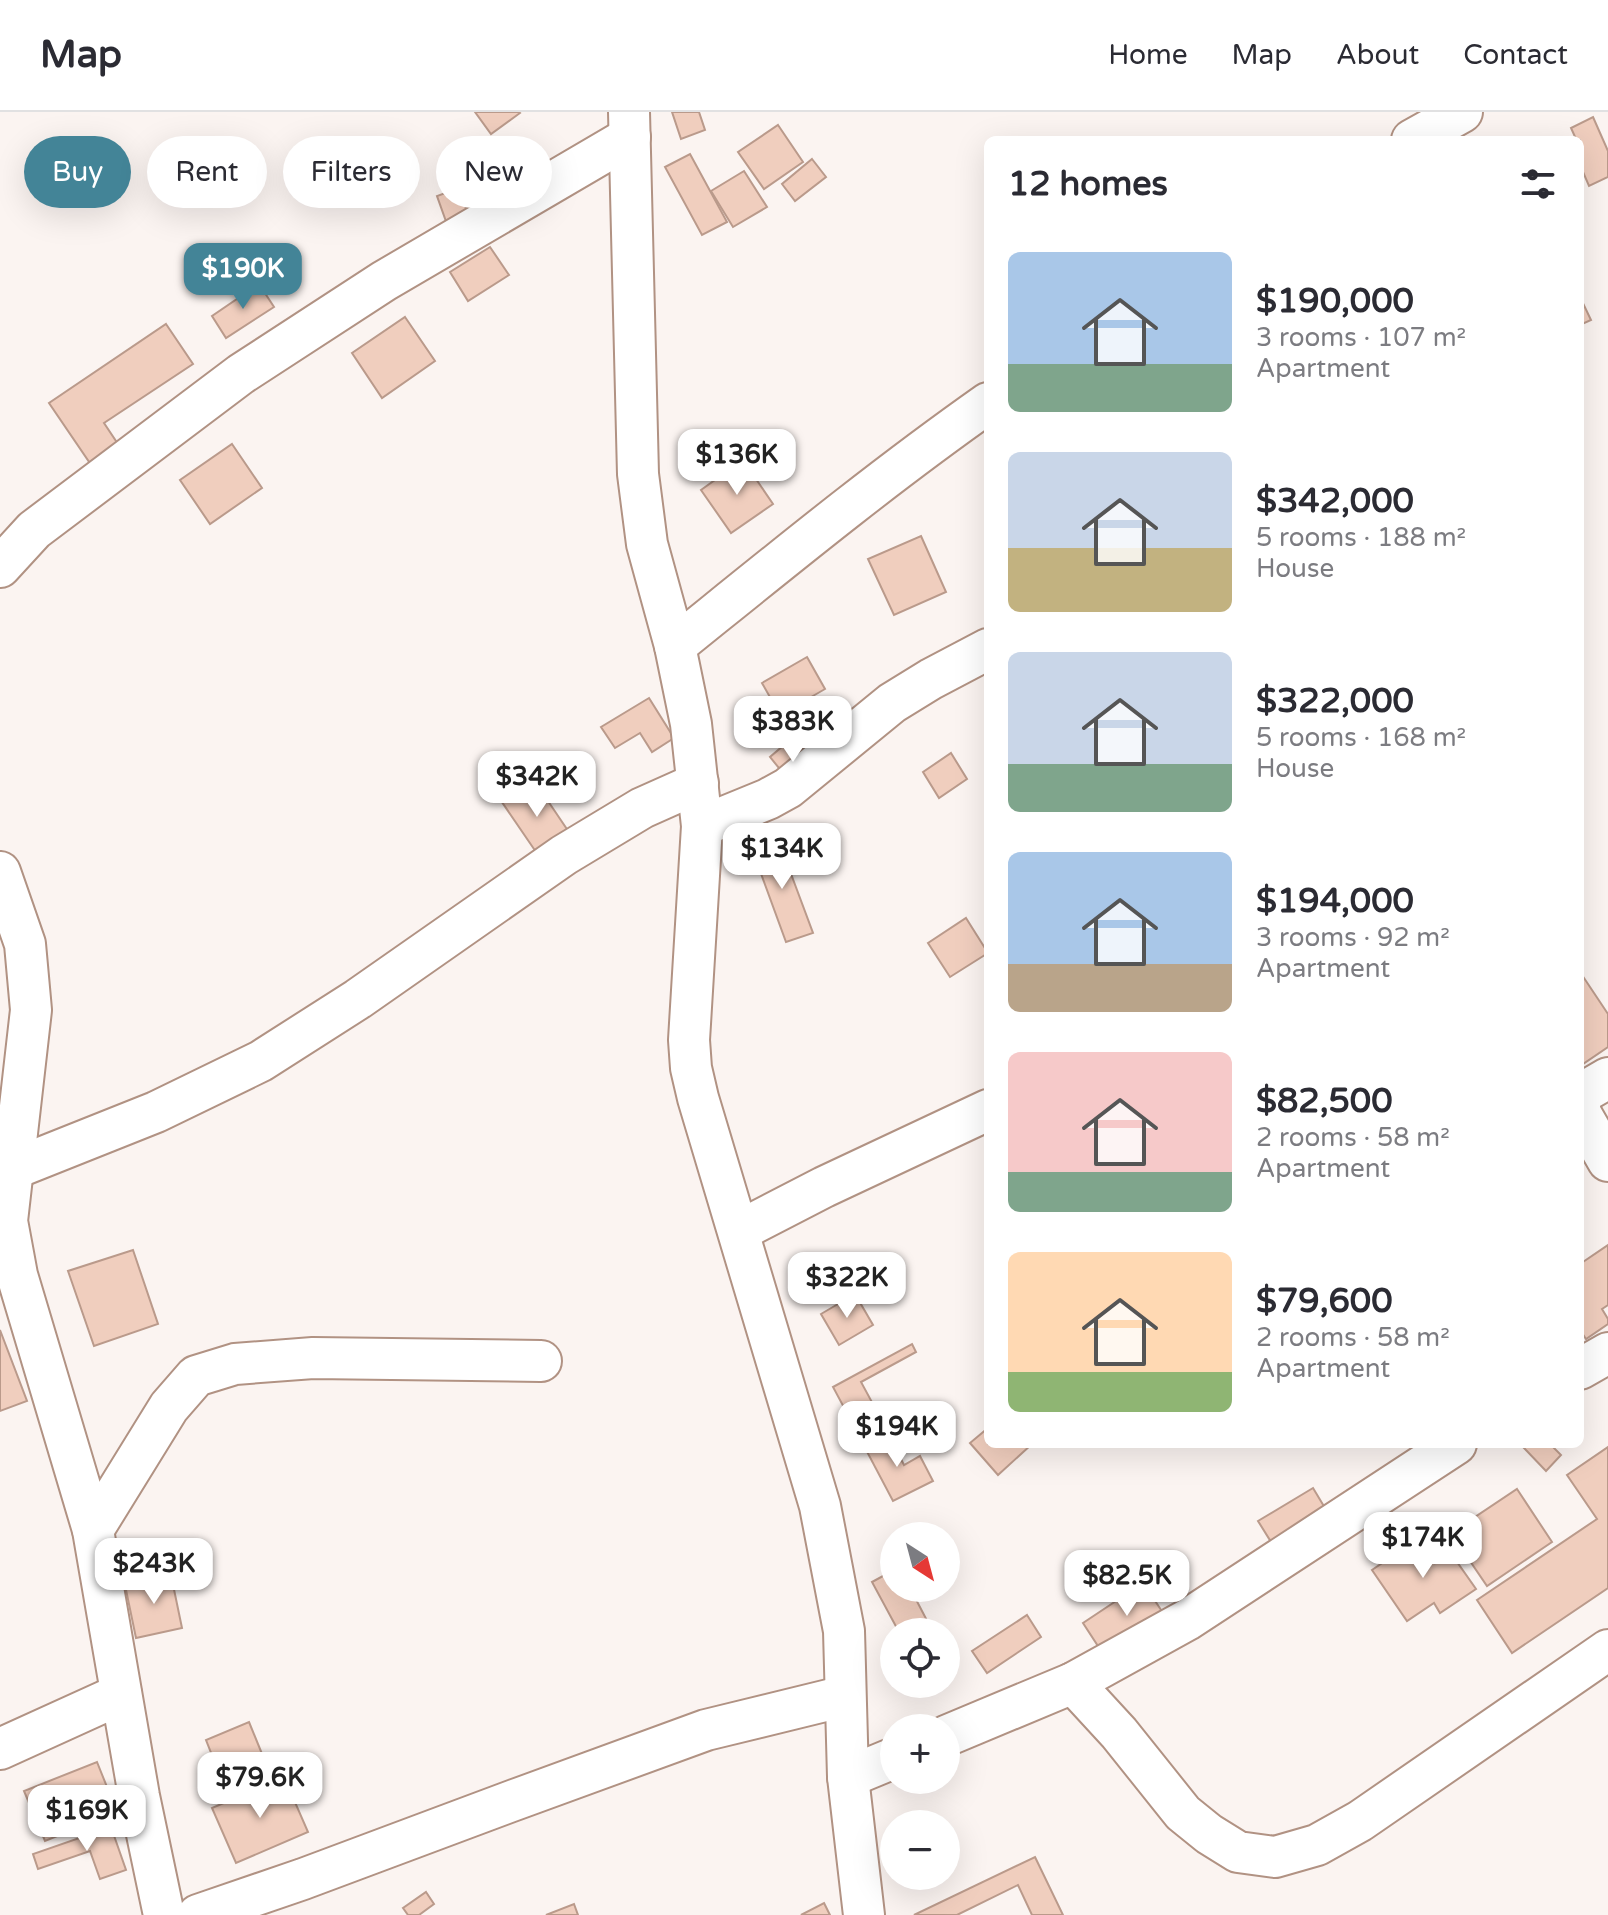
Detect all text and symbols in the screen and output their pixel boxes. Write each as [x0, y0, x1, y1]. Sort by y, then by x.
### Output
text: Map [40, 32, 122, 78]
text: Home [1108, 38, 1188, 72]
text: Map [1232, 38, 1292, 72]
text: About [1336, 38, 1419, 72]
text: Contact [1463, 38, 1568, 72]
chip: Buy [24, 136, 131, 208]
chip: Rent [147, 136, 267, 208]
chip: Filters [283, 136, 420, 208]
chip: New [436, 136, 552, 208]
icon: filters [1516, 162, 1560, 206]
text: 12 homes [1008, 164, 1168, 205]
pin: $190K [187, 243, 299, 311]
text: $190K [202, 253, 284, 284]
text: $190,000 [1256, 281, 1414, 322]
icon: home [1072, 284, 1168, 380]
text: 3 rooms · 107 m² [1256, 322, 1466, 353]
text: Apartment [1256, 353, 1390, 384]
pin: $136K [681, 429, 793, 497]
text: $136K [696, 439, 778, 470]
text: $342,000 [1256, 481, 1414, 522]
icon: home [1072, 484, 1168, 580]
text: 5 rooms · 188 m² [1256, 522, 1466, 553]
text: House [1256, 553, 1334, 584]
text: $322,000 [1256, 681, 1414, 722]
icon: home [1072, 684, 1168, 780]
pin: $383K [737, 696, 849, 764]
text: $383K [752, 706, 834, 737]
text: 5 rooms · 168 m² [1256, 722, 1466, 753]
pin: $342K [481, 751, 593, 819]
text: House [1256, 753, 1334, 784]
text: $342K [496, 761, 578, 792]
pin: $134K [726, 823, 838, 891]
text: $134K [741, 833, 823, 864]
text: $194,000 [1256, 881, 1414, 922]
icon: home [1072, 884, 1168, 980]
text: 3 rooms · 92 m² [1256, 922, 1450, 953]
text: Apartment [1256, 953, 1390, 984]
text: $82,500 [1256, 1081, 1393, 1122]
icon: home [1072, 1084, 1168, 1180]
text: 2 rooms · 58 m² [1256, 1122, 1450, 1153]
text: Apartment [1256, 1153, 1390, 1184]
pin: $322K [791, 1252, 903, 1320]
text: $322K [806, 1262, 888, 1293]
text: $79,600 [1256, 1281, 1393, 1322]
icon: home [1072, 1284, 1168, 1380]
text: 2 rooms · 58 m² [1256, 1322, 1450, 1353]
text: Apartment [1256, 1353, 1390, 1384]
pin: $194K [841, 1401, 953, 1469]
text: $194K [856, 1411, 938, 1442]
pin: $174K [1367, 1512, 1479, 1580]
north arrow [880, 1522, 960, 1602]
map controls [880, 1522, 960, 1890]
text: $174K [1382, 1522, 1464, 1553]
pin: $243K [98, 1538, 210, 1606]
text: $243K [113, 1548, 195, 1579]
pin: $82.5K [1062, 1550, 1192, 1618]
text: $82.5K [1082, 1560, 1172, 1591]
button: locate [880, 1618, 960, 1698]
button: + [880, 1714, 960, 1794]
pin: $79.6K [195, 1752, 325, 1820]
text: $79.6K [215, 1762, 305, 1793]
pin: $169K [31, 1785, 143, 1853]
text: $169K [46, 1795, 128, 1826]
button: − [880, 1810, 960, 1890]

